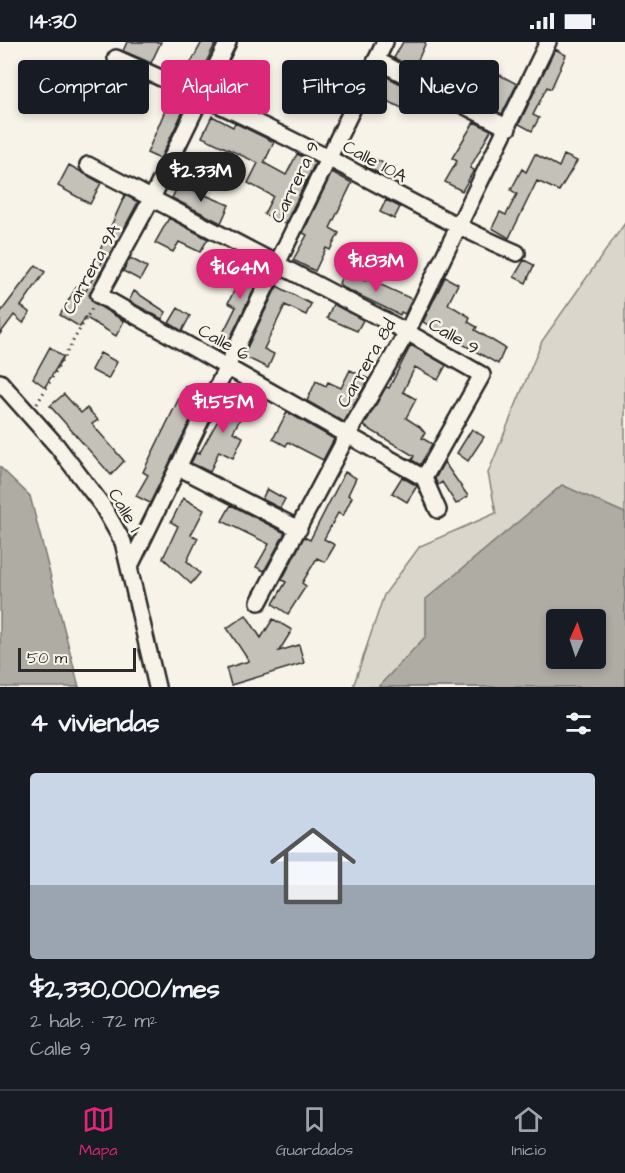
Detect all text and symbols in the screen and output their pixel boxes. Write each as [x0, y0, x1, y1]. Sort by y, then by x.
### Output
text: 14:30 [30, 6, 77, 37]
chip: Comprar [18, 60, 149, 114]
chip: Alquilar [161, 60, 270, 114]
chip: Filtros [282, 60, 387, 114]
chip: Nuevo [399, 60, 499, 114]
street label: Calle 10A [338, 134, 412, 189]
street label: Carrera 9 [265, 137, 326, 227]
pin: $2.33M [152, 152, 250, 203]
text: $2.33M [170, 157, 232, 185]
street label: Carrera 9A [56, 219, 127, 319]
pin: $1.83M [327, 242, 425, 293]
text: $1.83M [348, 247, 404, 275]
pin: $1.64M [191, 249, 289, 300]
text: $1.64M [210, 254, 270, 282]
street label: Calle 9 [424, 312, 484, 361]
street label: Carrera 8d [331, 314, 402, 412]
street label: Calle 6 [193, 318, 254, 367]
pin: $1.55M [174, 383, 272, 434]
text: $1.55M [192, 388, 254, 416]
street label: Calle 1 [102, 484, 147, 537]
north arrow [546, 609, 606, 669]
map controls [546, 609, 606, 669]
scale bar [18, 645, 136, 672]
text: 50 m [27, 647, 67, 669]
text: 4 viviendas [30, 705, 160, 741]
icon: filters [562, 707, 595, 740]
icon: home [259, 812, 367, 920]
text: $2,330,000/mes [30, 971, 220, 1007]
text: 2 hab. · 72 m² [30, 1007, 157, 1035]
text: Calle 9 [30, 1035, 91, 1063]
tab: Mapa [79, 1103, 117, 1161]
tab: Guardados [276, 1103, 353, 1161]
tab: Inicio [512, 1103, 546, 1161]

